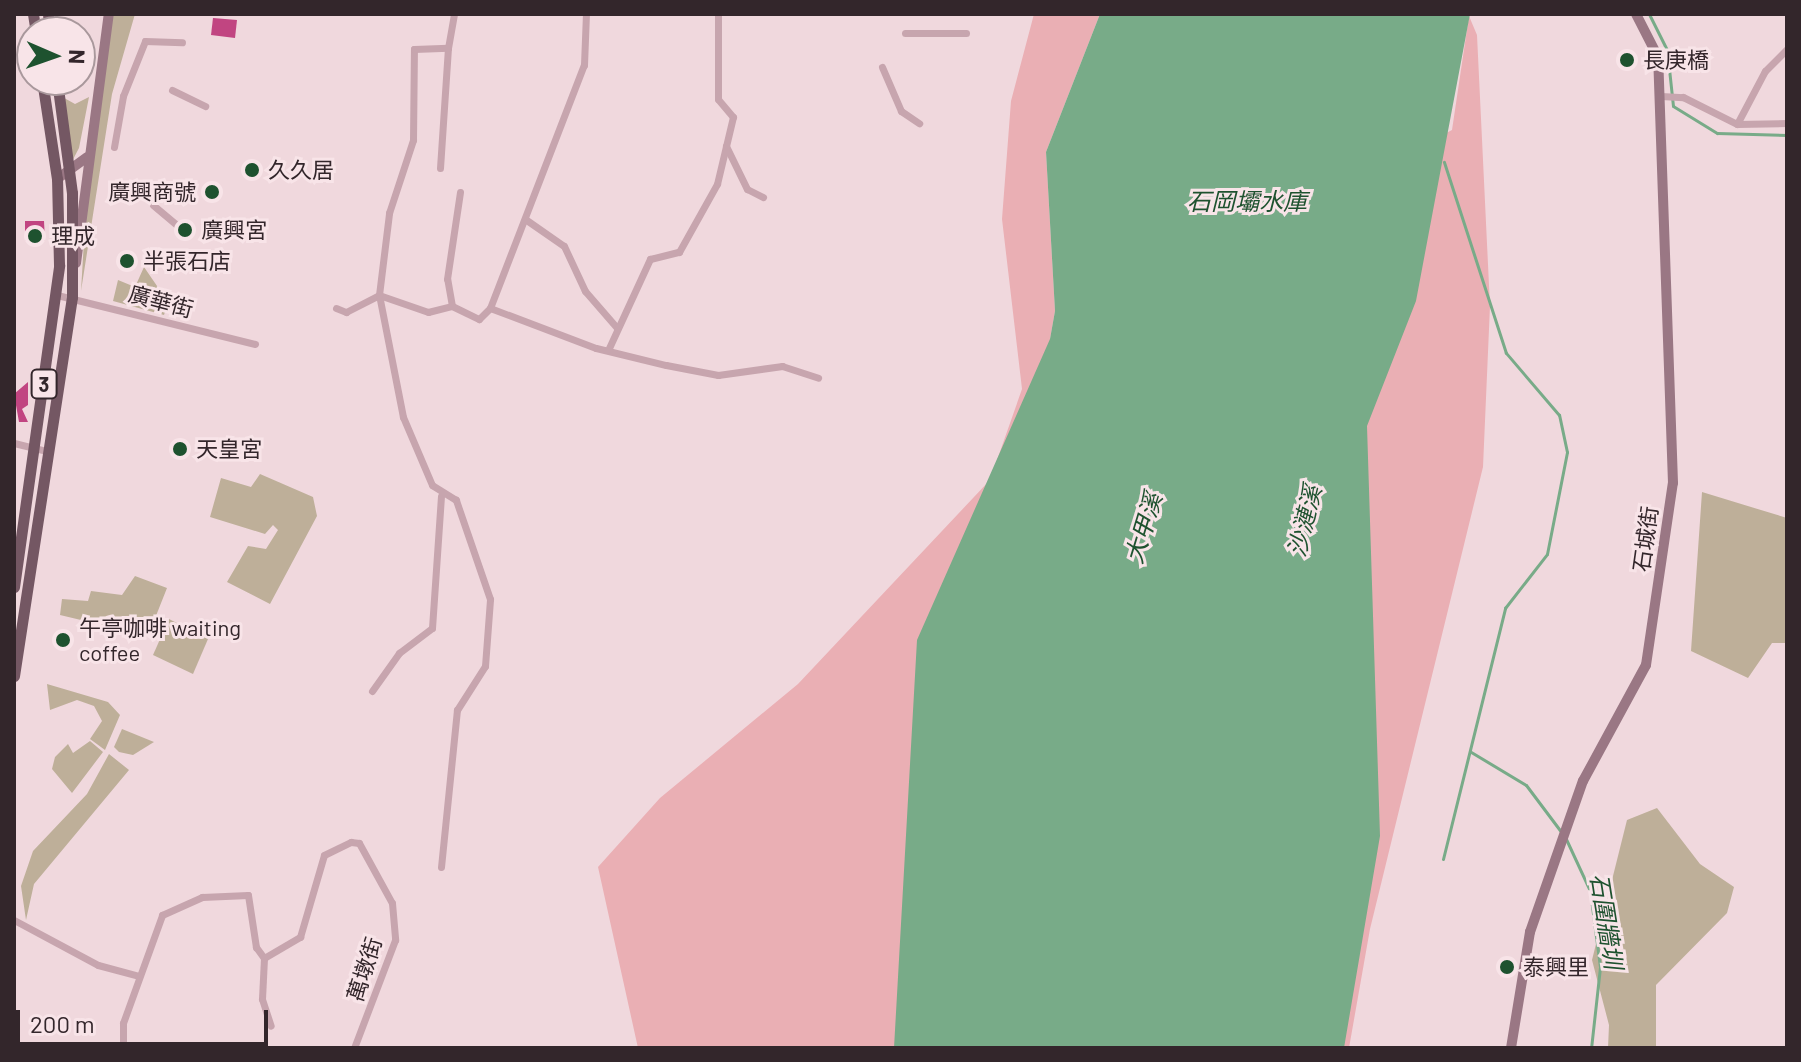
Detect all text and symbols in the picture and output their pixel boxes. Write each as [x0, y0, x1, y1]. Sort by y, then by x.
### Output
north arrow [16, 16, 96, 96]
place label: 長庚橋 [1643, 47, 1709, 73]
text: N [65, 49, 91, 65]
marker: 長庚橋 [1618, 51, 1636, 69]
place label: 久久居 [268, 157, 334, 183]
marker: 久久居 [243, 161, 261, 179]
place label: 廣興商號 [108, 179, 196, 205]
marker: 廣興商號 [203, 183, 221, 201]
water label: 石岡壩水庫 [1187, 187, 1307, 215]
place label: 廣興宮 [201, 217, 267, 243]
marker: 廣興宮 [176, 221, 194, 239]
place label: 理成 [51, 223, 95, 249]
marker: 理成 [26, 227, 44, 245]
place label: 半張石店 [143, 248, 231, 274]
marker: 半張石店 [118, 252, 136, 270]
street label: 廣華街 [126, 280, 196, 322]
road number: 3 [30, 368, 58, 400]
place label: 天皇宮 [196, 436, 262, 462]
marker: 天皇宮 [171, 440, 189, 458]
water label: 沙漣溪 [1281, 483, 1327, 559]
water label: 大甲溪 [1119, 489, 1167, 567]
street label: 石城街 [1627, 504, 1663, 574]
place label: 午亭咖啡 waiting coffee [79, 614, 241, 666]
marker: 午亭咖啡 waiting coffee [54, 631, 72, 649]
water label: 石圍牆圳 [1585, 871, 1629, 971]
street label: 萬墩街 [341, 934, 387, 1004]
place label: 泰興里 [1523, 954, 1589, 980]
marker: 泰興里 [1498, 958, 1516, 976]
scale bar [20, 994, 272, 1044]
text: 200 m [30, 1009, 95, 1038]

